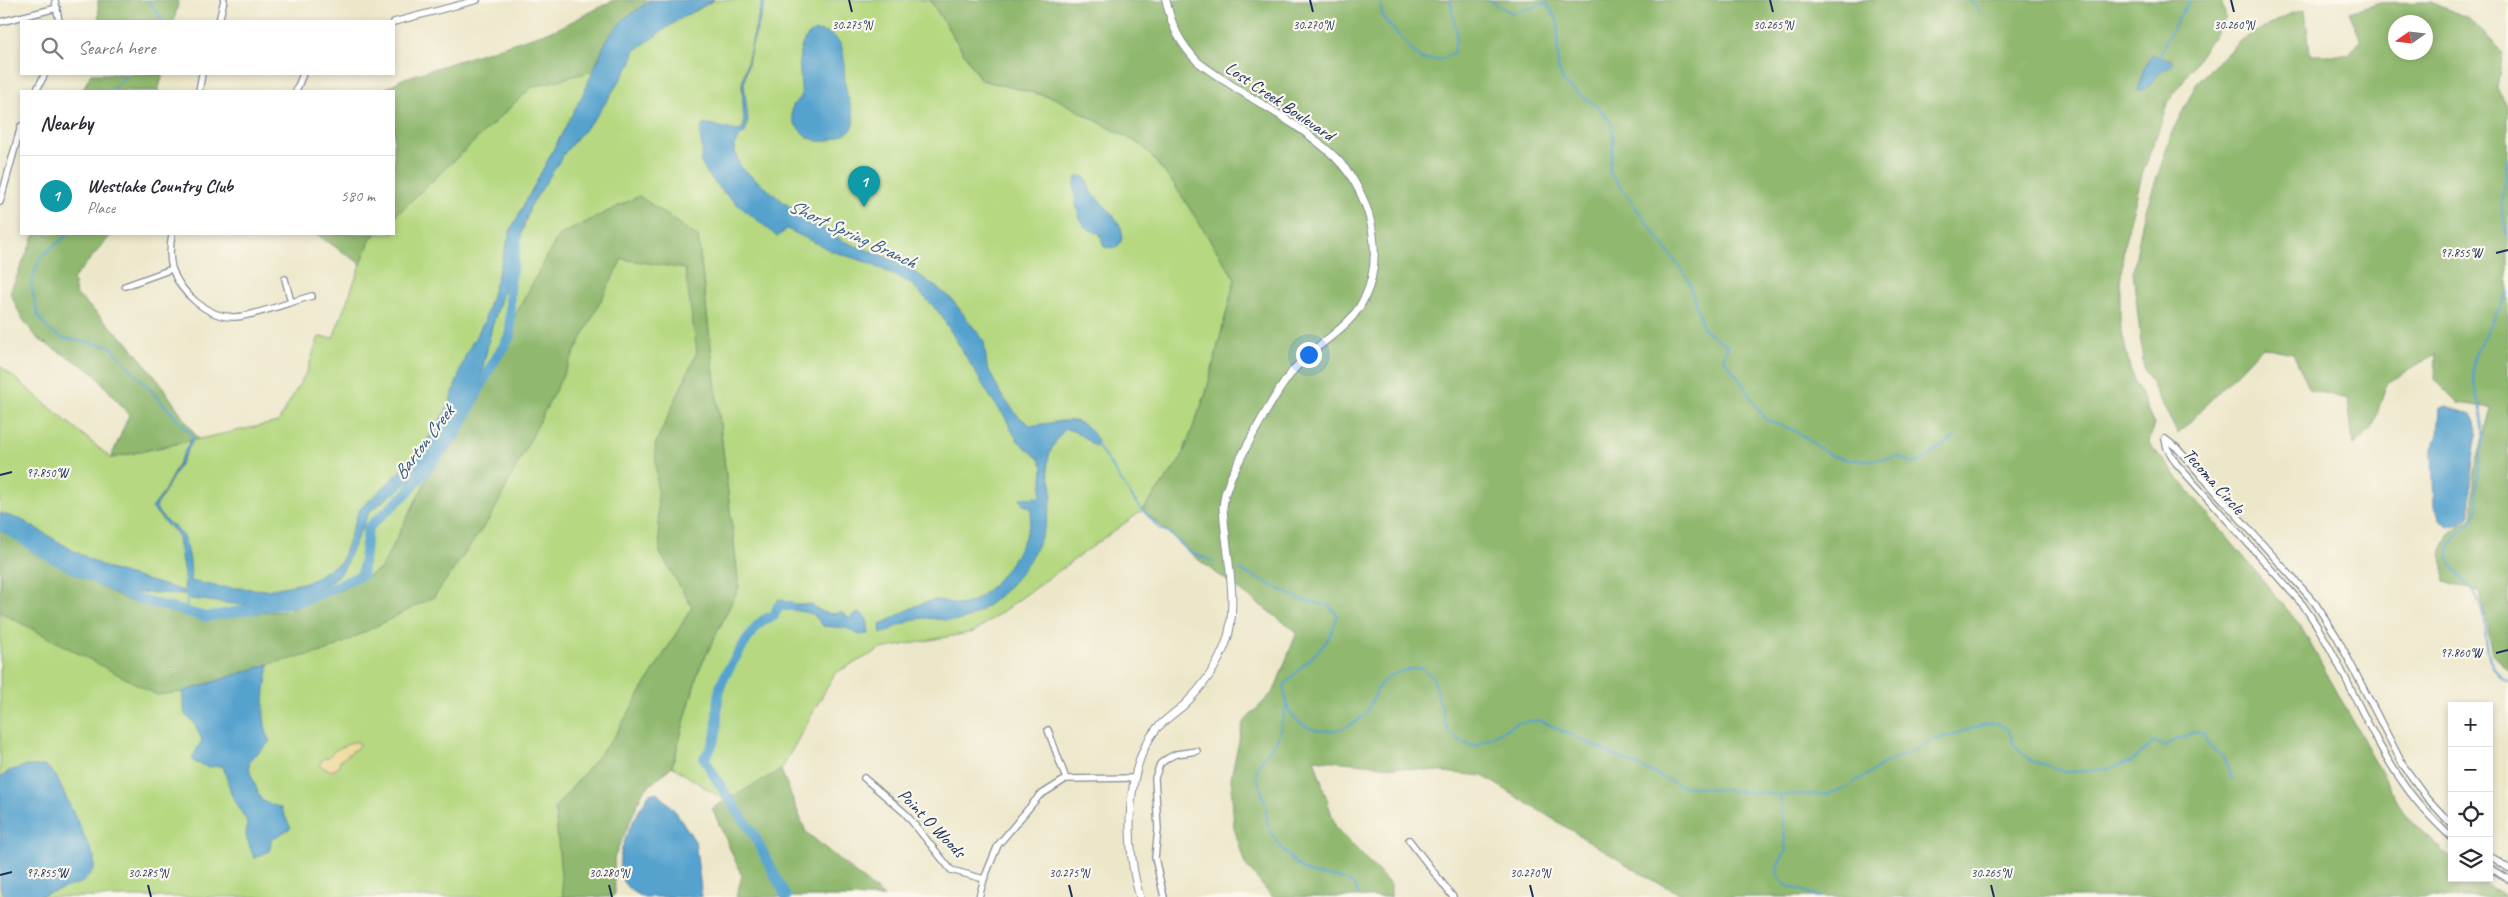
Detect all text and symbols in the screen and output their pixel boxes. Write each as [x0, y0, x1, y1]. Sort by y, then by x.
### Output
north arrow [2388, 15, 2433, 60]
text: 30.275°N [832, 17, 874, 33]
text: 30.270°N [1293, 17, 1335, 33]
text: 30.265°N [1753, 17, 1795, 33]
text: 30.260°N [2214, 17, 2256, 33]
search box [20, 20, 395, 75]
icon: search [38, 34, 66, 62]
text: Search here [78, 36, 155, 60]
street label: Lost Creek Boulevard [1221, 56, 1341, 147]
text: Nearby [40, 110, 93, 136]
pin: 1 [848, 166, 880, 207]
text: Westlake Country Club [87, 174, 233, 198]
text: 1 [52, 186, 60, 206]
text: 580 m [341, 186, 375, 206]
water label: Short Spring Branch [785, 194, 921, 274]
text: Place [87, 198, 115, 218]
text: 97.855°W [2440, 245, 2484, 261]
your location [1296, 342, 1322, 368]
water label: Barton Creek [388, 398, 461, 484]
street label: Tecoma Circle [2179, 443, 2250, 520]
text: 97.850°W [26, 465, 70, 481]
text: 97.860°W [2440, 645, 2484, 661]
map controls [2448, 702, 2493, 882]
button: + [2448, 702, 2493, 747]
button: − [2448, 747, 2493, 792]
street label: Point O Woods [893, 784, 972, 864]
button: locate [2448, 792, 2493, 837]
button: layers [2448, 837, 2493, 882]
text: 97.855°W [26, 865, 70, 881]
text: 30.285°N [128, 865, 170, 881]
text: 30.280°N [589, 865, 631, 881]
text: 30.275°N [1049, 865, 1091, 881]
text: 30.270°N [1510, 865, 1552, 881]
text: 30.265°N [1971, 865, 2013, 881]

